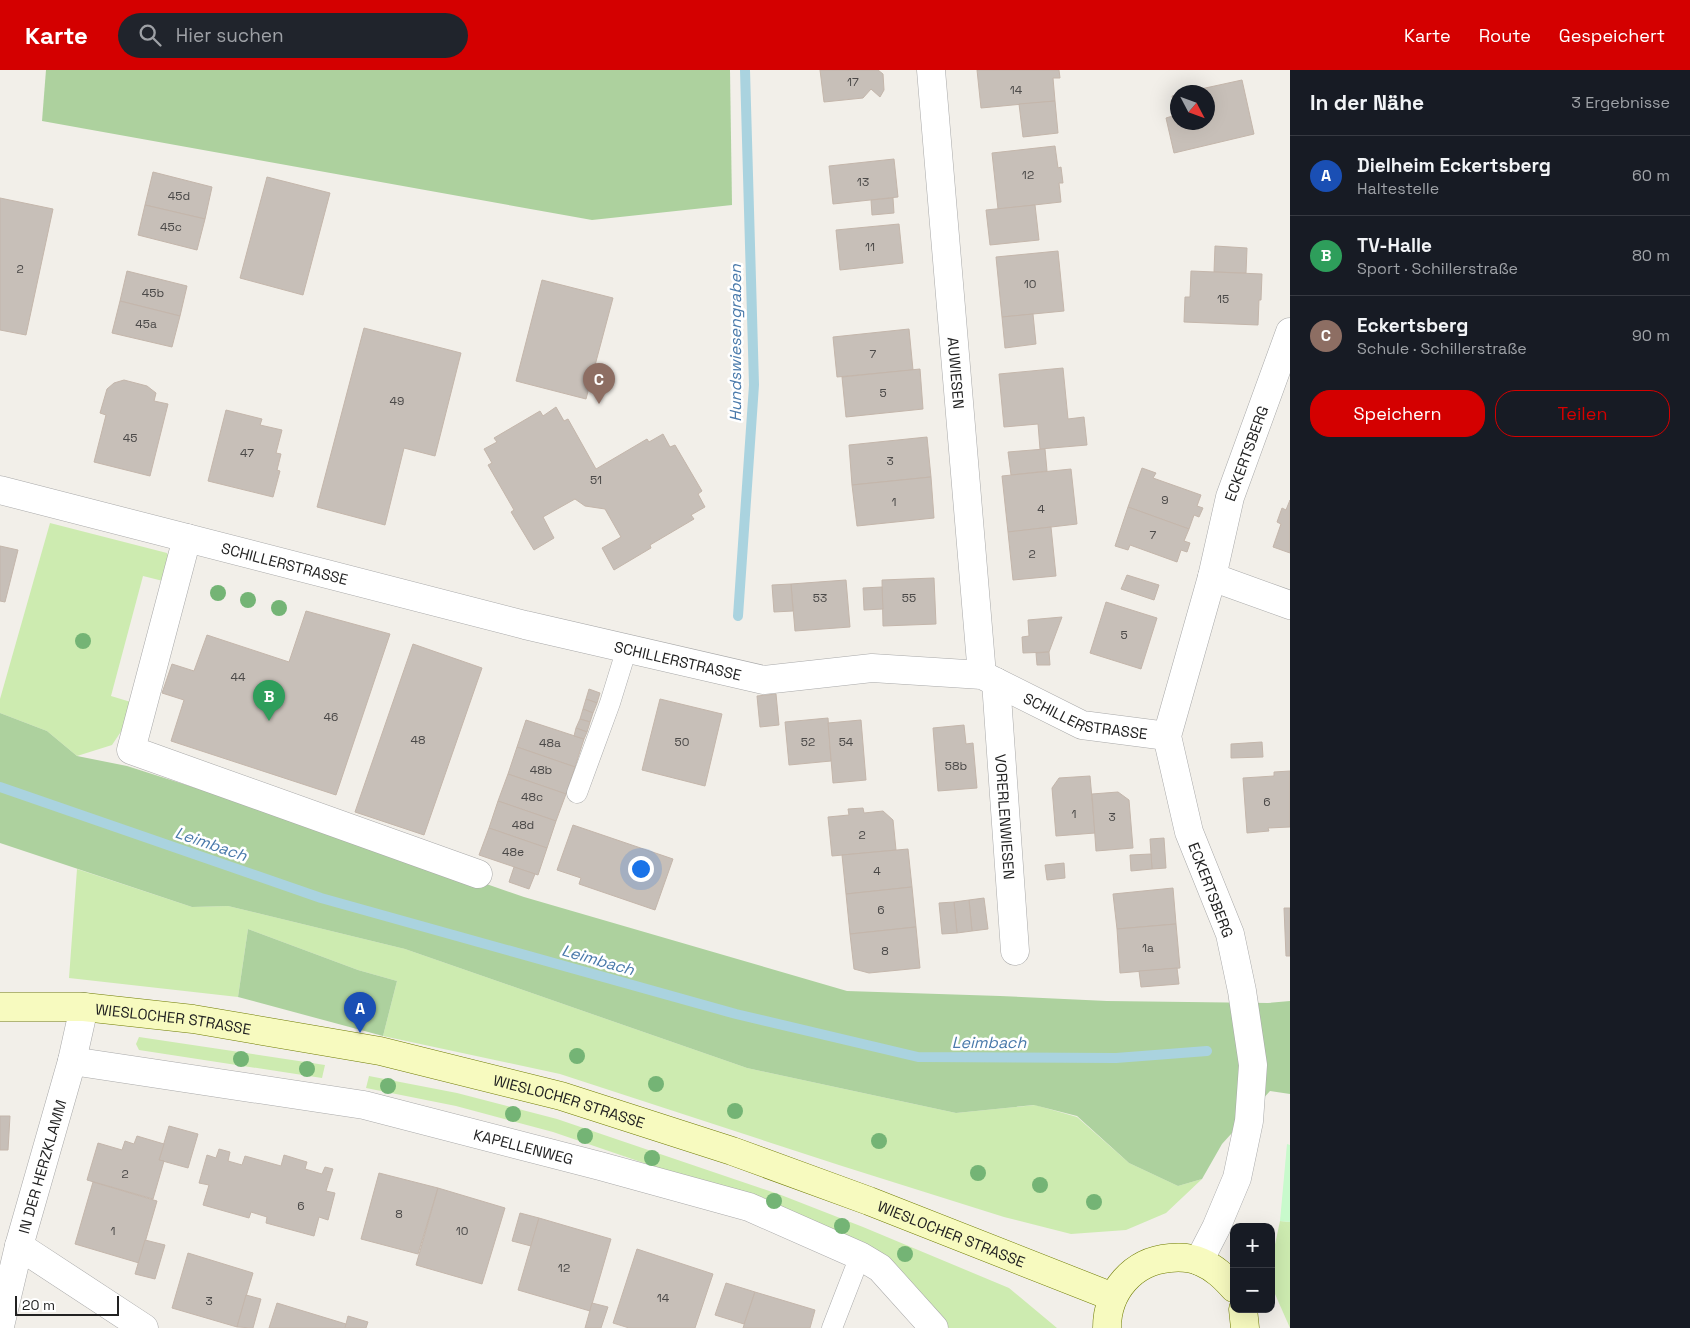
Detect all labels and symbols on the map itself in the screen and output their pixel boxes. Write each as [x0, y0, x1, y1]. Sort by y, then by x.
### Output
house number: 17 [847, 74, 859, 90]
house number: 14 [1010, 82, 1023, 98]
north arrow [1170, 85, 1215, 130]
house number: 12 [1022, 167, 1034, 183]
house number: 13 [857, 174, 869, 190]
house number: 45d [168, 188, 190, 204]
house number: 45c [160, 219, 182, 235]
house number: 11 [865, 239, 875, 255]
house number: 2 [16, 261, 24, 277]
water label: Hundswiesengraben [725, 263, 746, 422]
house number: 10 [1024, 276, 1036, 292]
house number: 45b [142, 285, 164, 301]
house number: 15 [1217, 291, 1229, 307]
house number: 45a [135, 316, 157, 332]
street label: AUWIESEN [944, 336, 969, 410]
house number: 7 [870, 346, 877, 362]
pin: C [583, 363, 615, 404]
house number: 5 [879, 385, 887, 401]
house number: 49 [390, 393, 404, 409]
street label: ECKERTSBERG [1220, 403, 1272, 504]
house number: 45 [123, 430, 137, 446]
house number: 47 [240, 445, 254, 461]
house number: 3 [886, 453, 894, 469]
house number: 51 [590, 472, 602, 488]
house number: 9 [1161, 492, 1169, 508]
house number: 1 [891, 494, 897, 510]
house number: 4 [1037, 501, 1045, 517]
house number: 7 [1150, 527, 1157, 543]
street label: SCHILLERSTRASSE [219, 538, 350, 589]
house number: 2 [1028, 546, 1036, 562]
house number: 53 [813, 590, 827, 606]
house number: 55 [902, 590, 916, 606]
house number: 5 [1120, 627, 1128, 643]
street label: SCHILLERSTRASSE [612, 636, 743, 684]
house number: 44 [230, 669, 246, 685]
pin: B [253, 680, 285, 721]
street label: SCHILLERSTRASSE [1020, 688, 1149, 743]
house number: 46 [324, 709, 338, 725]
house number: 48 [411, 732, 425, 748]
house number: 50 [675, 734, 689, 750]
house number: 52 [801, 734, 815, 750]
house number: 54 [839, 734, 854, 750]
house number: 48a [539, 735, 561, 751]
street label: VORERLENWIESEN [992, 753, 1019, 880]
house number: 58b [945, 758, 967, 774]
house number: 48b [530, 762, 553, 778]
house number: 48c [521, 789, 543, 805]
house number: 6 [1263, 794, 1271, 810]
house number: 1 [1071, 806, 1077, 822]
house number: 3 [1108, 809, 1116, 825]
house number: 48d [512, 817, 534, 833]
water label: Leimbach [172, 822, 251, 866]
house number: 2 [858, 827, 866, 843]
street label: ECKERTSBERG [1184, 840, 1238, 940]
house number: 48e [502, 844, 524, 860]
your location [628, 856, 654, 882]
house number: 4 [873, 863, 881, 879]
house number: 6 [877, 902, 885, 918]
water label: Leimbach [559, 940, 638, 981]
house number: 1a [1142, 940, 1154, 956]
house number: 8 [881, 943, 889, 959]
pin: A [344, 992, 376, 1033]
street label: WIESLOCHER STRASSE [94, 999, 253, 1038]
water label: Leimbach [952, 1032, 1027, 1053]
street label: WIESLOCHER STRASSE [491, 1070, 647, 1132]
street label: IN DER HERZKLAMM [14, 1097, 70, 1236]
street label: KAPELLENWEG [472, 1124, 575, 1168]
house number: 2 [121, 1166, 129, 1182]
street label: WIESLOCHER STRASSE [875, 1196, 1028, 1271]
house number: 6 [297, 1198, 305, 1214]
house number: 8 [395, 1206, 403, 1222]
house number: 1 [110, 1223, 116, 1239]
house number: 10 [456, 1223, 468, 1239]
house number: 12 [558, 1260, 570, 1276]
house number: 14 [657, 1290, 670, 1306]
scale bar [15, 1293, 119, 1316]
house number: 3 [205, 1293, 213, 1309]

